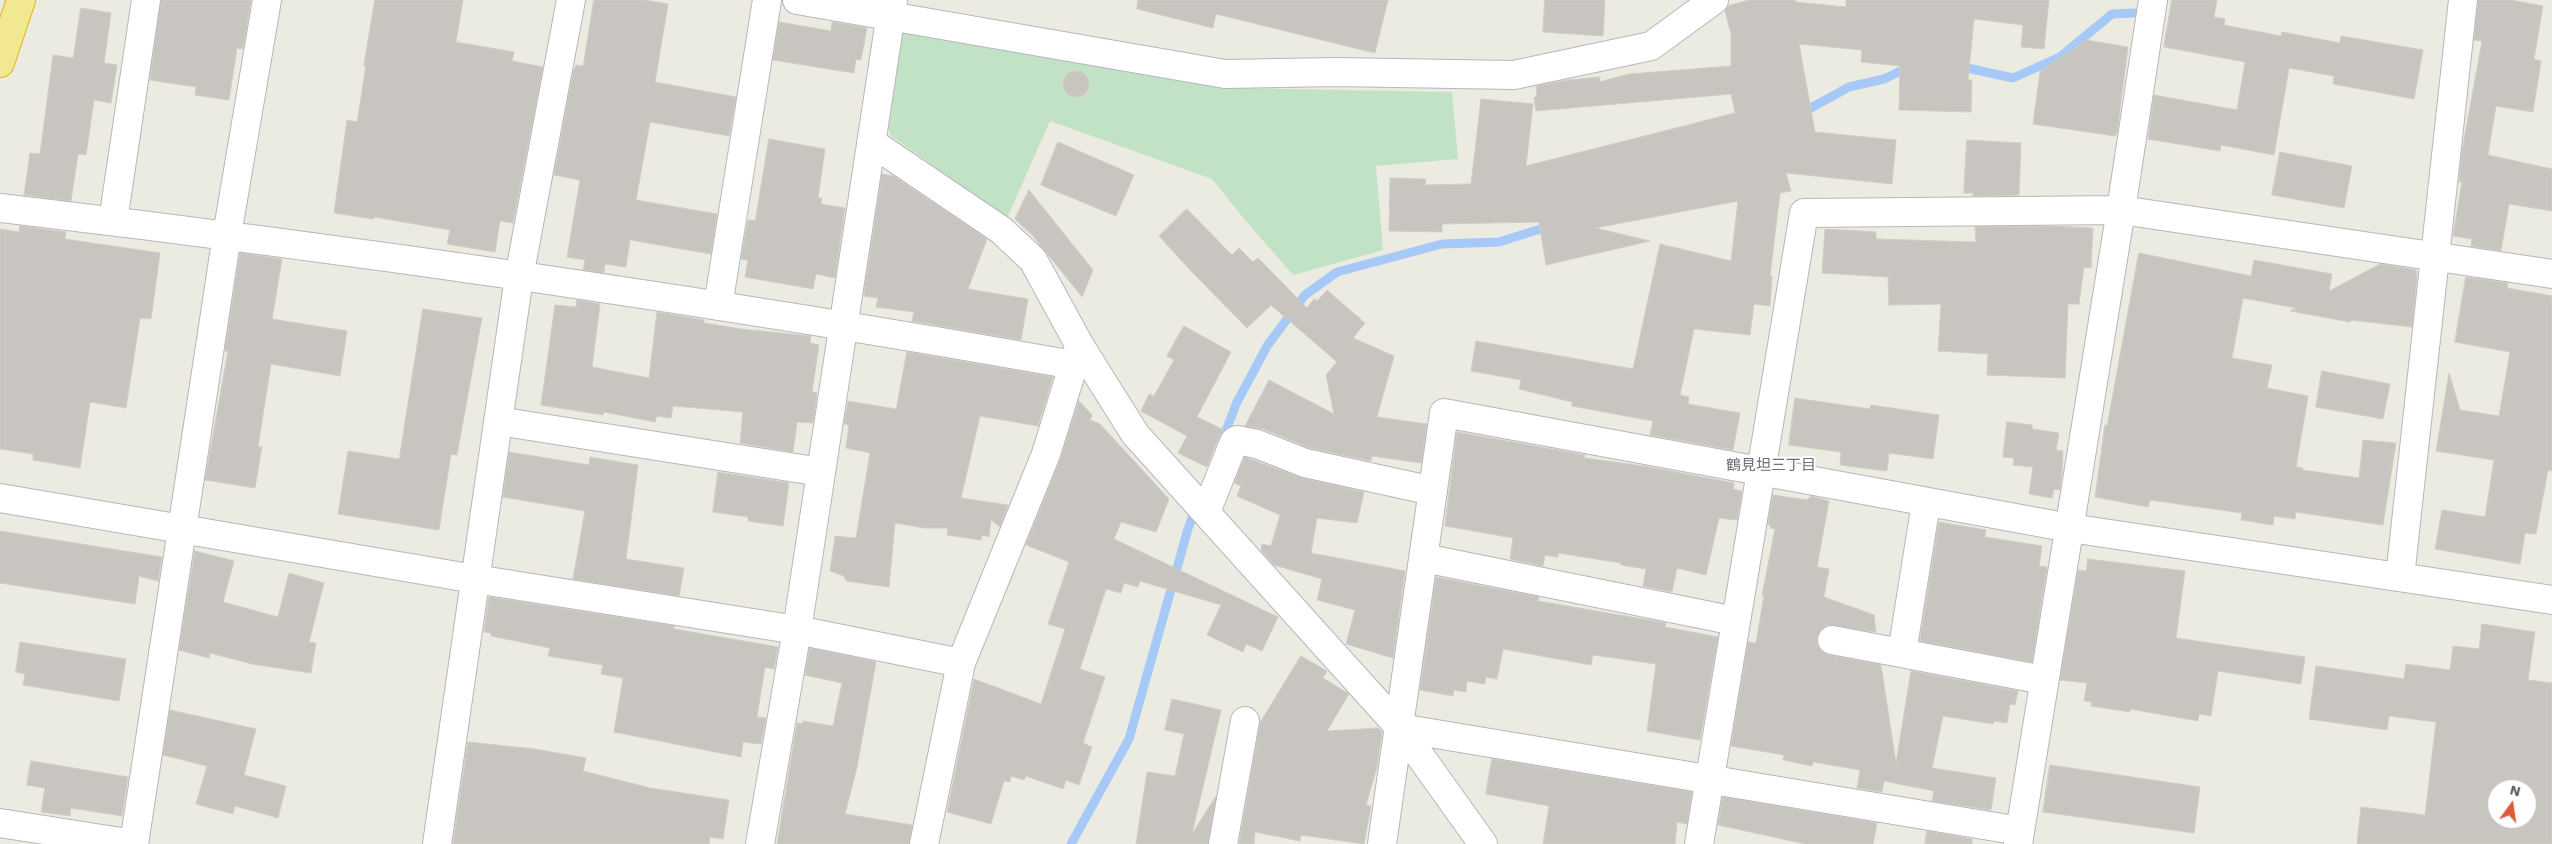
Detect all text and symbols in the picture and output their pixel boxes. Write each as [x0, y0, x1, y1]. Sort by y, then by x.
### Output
district label: 鶴見坦三丁目 [1726, 457, 1816, 475]
north arrow [2487, 779, 2537, 829]
text: N [2508, 781, 2522, 799]

